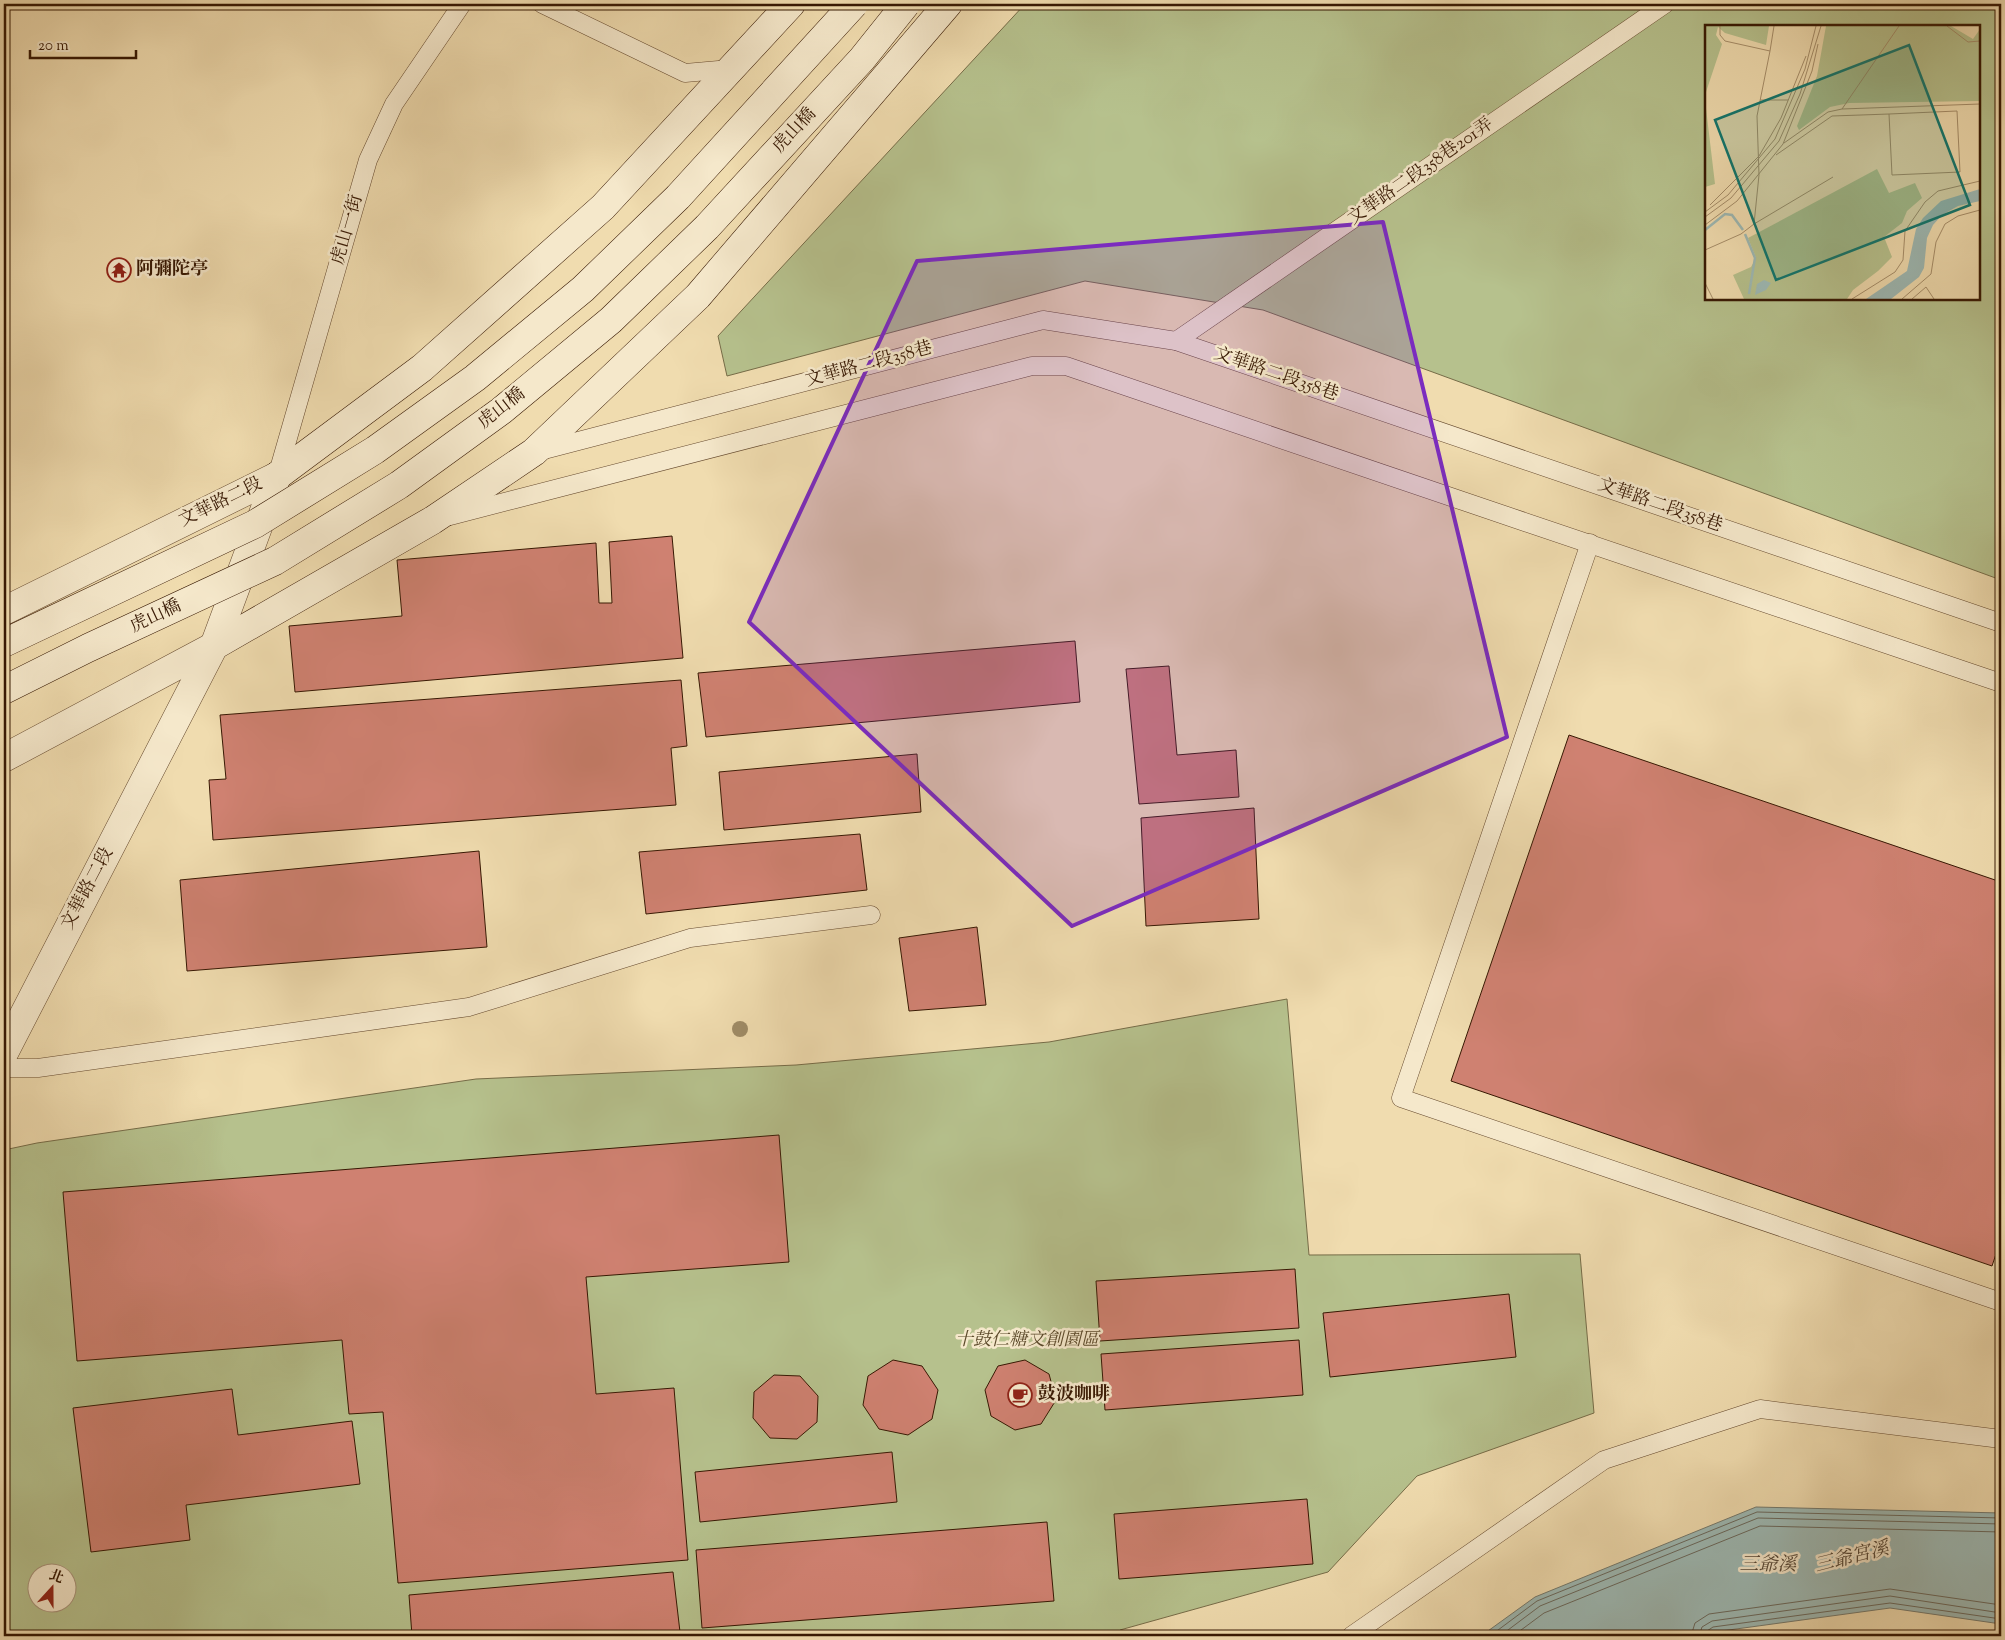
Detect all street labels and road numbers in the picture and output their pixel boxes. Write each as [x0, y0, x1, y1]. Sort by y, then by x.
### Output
street label: 虎山橋 [767, 102, 823, 160]
street label: 文華路二段358巷201弄 [1343, 112, 1499, 232]
street label: 虎山一街 [326, 192, 370, 268]
street label: 文華路二段358巷 [803, 336, 935, 394]
street label: 文華路二段358巷 [1210, 341, 1342, 409]
street label: 虎山橋 [473, 382, 531, 436]
street label: 文華路二段 [175, 472, 267, 534]
street label: 文華路二段358巷 [1594, 472, 1726, 540]
street label: 虎山橋 [126, 594, 186, 640]
street label: 文華路二段 [55, 843, 121, 935]

